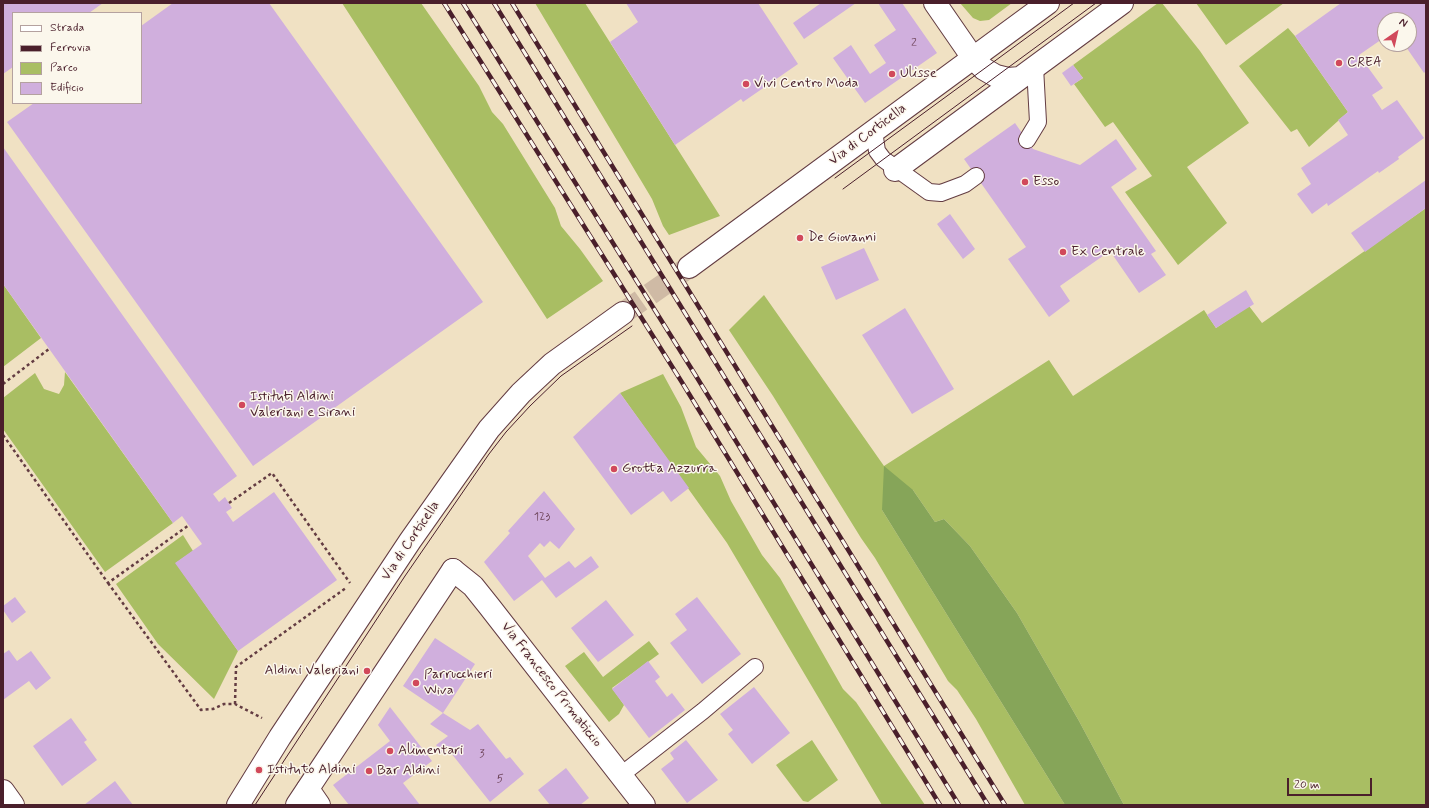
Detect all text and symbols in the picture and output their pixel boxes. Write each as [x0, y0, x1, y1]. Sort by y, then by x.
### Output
legend [12, 12, 142, 104]
north arrow [1377, 12, 1417, 52]
text: N [1396, 15, 1410, 31]
text: Strada [50, 20, 84, 36]
house number: 2 [911, 36, 917, 50]
text: Ferrovia [50, 40, 91, 56]
place label: CREA [1347, 55, 1382, 71]
marker: CREA [1334, 58, 1344, 68]
text: Parco [50, 60, 78, 76]
place label: Ulisse [900, 66, 937, 82]
marker: Ulisse [887, 69, 897, 79]
place label: Vivi Centro Moda [754, 76, 858, 92]
marker: Vivi Centro Moda [741, 79, 751, 89]
text: Edificio [50, 80, 84, 96]
street label: Via di Corticella [826, 100, 910, 170]
place label: Esso [1033, 174, 1059, 190]
marker: Esso [1020, 177, 1030, 187]
place label: De Giovanni [808, 230, 876, 246]
marker: De Giovanni [795, 233, 805, 243]
place label: Ex Centrale [1071, 244, 1144, 260]
marker: Ex Centrale [1058, 247, 1068, 257]
place label: Istituti Aldini Valeriani e Sirani [250, 389, 355, 422]
marker: Istituti Aldini Valeriani e Sirani [237, 400, 247, 410]
place label: Grotta Azzurra [622, 461, 717, 477]
marker: Grotta Azzurra [609, 464, 619, 474]
street label: Via di Corticella [378, 498, 444, 584]
house number: 123 [534, 510, 550, 524]
street label: Via Francesco Primaticcio [497, 619, 605, 751]
place label: Aldini Valeriani [265, 663, 359, 679]
marker: Aldini Valeriani [362, 666, 372, 676]
place label: Parrucchieri Wiva [424, 667, 492, 700]
marker: Parrucchieri Wiva [411, 678, 421, 688]
place label: Alimentari [398, 743, 463, 759]
marker: Alimentari [385, 746, 395, 756]
house number: 3 [479, 747, 485, 761]
place label: Istituto Aldini [267, 762, 355, 778]
place label: Bar Aldini [377, 763, 440, 779]
marker: Istituto Aldini [254, 765, 264, 775]
marker: Bar Aldini [364, 766, 374, 776]
scale bar [1289, 770, 1374, 796]
house number: 5 [496, 772, 504, 786]
text: 20 m [1294, 777, 1320, 793]

